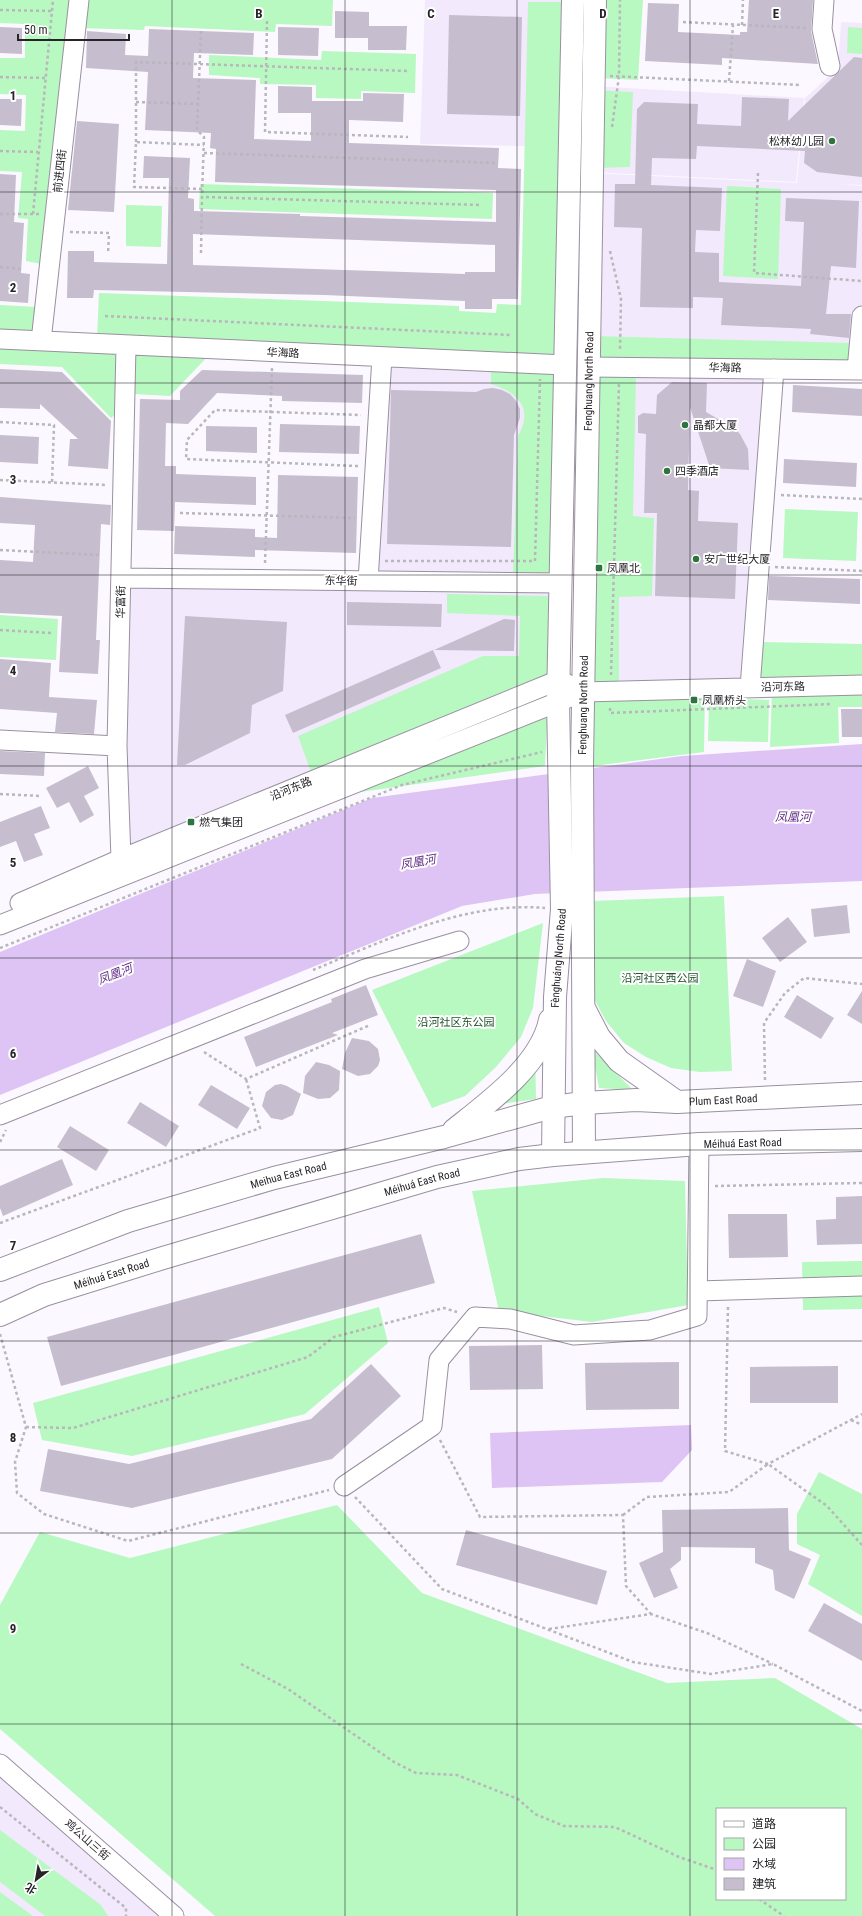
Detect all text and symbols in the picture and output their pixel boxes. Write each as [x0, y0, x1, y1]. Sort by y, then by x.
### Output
text: B [255, 6, 263, 21]
text: C [427, 6, 435, 21]
text: D [599, 6, 607, 21]
text: E [773, 6, 780, 21]
scale bar [18, 16, 129, 42]
text: 50 m [24, 23, 48, 37]
text: 1 [10, 88, 16, 103]
place label: 松林幼儿园 [769, 135, 824, 148]
marker: 松林幼儿园 [827, 136, 837, 146]
street label: 前进四街 [51, 148, 69, 194]
text: 2 [10, 280, 17, 295]
street label: Fenghuang North Road [581, 331, 596, 431]
street label: 华海路 [266, 346, 300, 360]
street label: 华海路 [708, 361, 742, 375]
place label: 晶都大厦 [693, 419, 737, 432]
marker: 晶都大厦 [680, 420, 690, 430]
place label: 四季酒店 [675, 465, 719, 478]
marker: 四季酒店 [662, 466, 672, 476]
text: 3 [10, 472, 16, 487]
place label: 安广世纪大厦 [704, 553, 770, 566]
marker: 安广世纪大厦 [691, 554, 701, 564]
place label: 凤凰北 [607, 562, 640, 575]
marker: 凤凰北 [594, 563, 604, 573]
street label: 东华街 [324, 574, 358, 588]
street label: 华富街 [114, 585, 128, 619]
street label: Fenghuang North Road [576, 655, 590, 755]
text: 4 [10, 663, 17, 678]
street label: 沿河东路 [761, 680, 805, 694]
place label: 凤凰桥头 [702, 694, 746, 707]
marker: 凤凰桥头 [689, 695, 699, 705]
street label: 沿河东路 [268, 775, 314, 803]
water label: 凤凰河 [775, 810, 813, 824]
place label: 燃气集团 [199, 816, 243, 829]
marker: 燃气集团 [186, 817, 196, 827]
water label: 凤凰河 [399, 852, 439, 872]
text: 5 [10, 855, 17, 870]
street label: Fènghuáng North Road [548, 908, 569, 1008]
water label: 凤凰河 [96, 960, 136, 987]
park label: 沿河社区西公园 [622, 972, 699, 985]
park label: 沿河社区东公园 [418, 1016, 495, 1029]
text: 6 [10, 1046, 17, 1061]
street label: Plum East Road [689, 1092, 758, 1108]
street label: Méihuá East Road [703, 1135, 782, 1150]
street label: Meihua East Road [249, 1159, 328, 1191]
street label: Méihuá East Road [383, 1166, 461, 1199]
text: 7 [10, 1238, 17, 1253]
street label: Méihuá East Road [72, 1256, 151, 1292]
text: 8 [10, 1430, 16, 1445]
text: 9 [10, 1621, 16, 1636]
legend [716, 1808, 846, 1900]
street label: 鸡公山三街 [62, 1817, 112, 1863]
text: 道路 [752, 1817, 776, 1831]
text: 公园 [752, 1837, 776, 1851]
text: 水域 [752, 1857, 776, 1871]
north arrow [16, 1860, 56, 1900]
text: 建筑 [752, 1877, 776, 1891]
text: 北 [23, 1880, 39, 1897]

